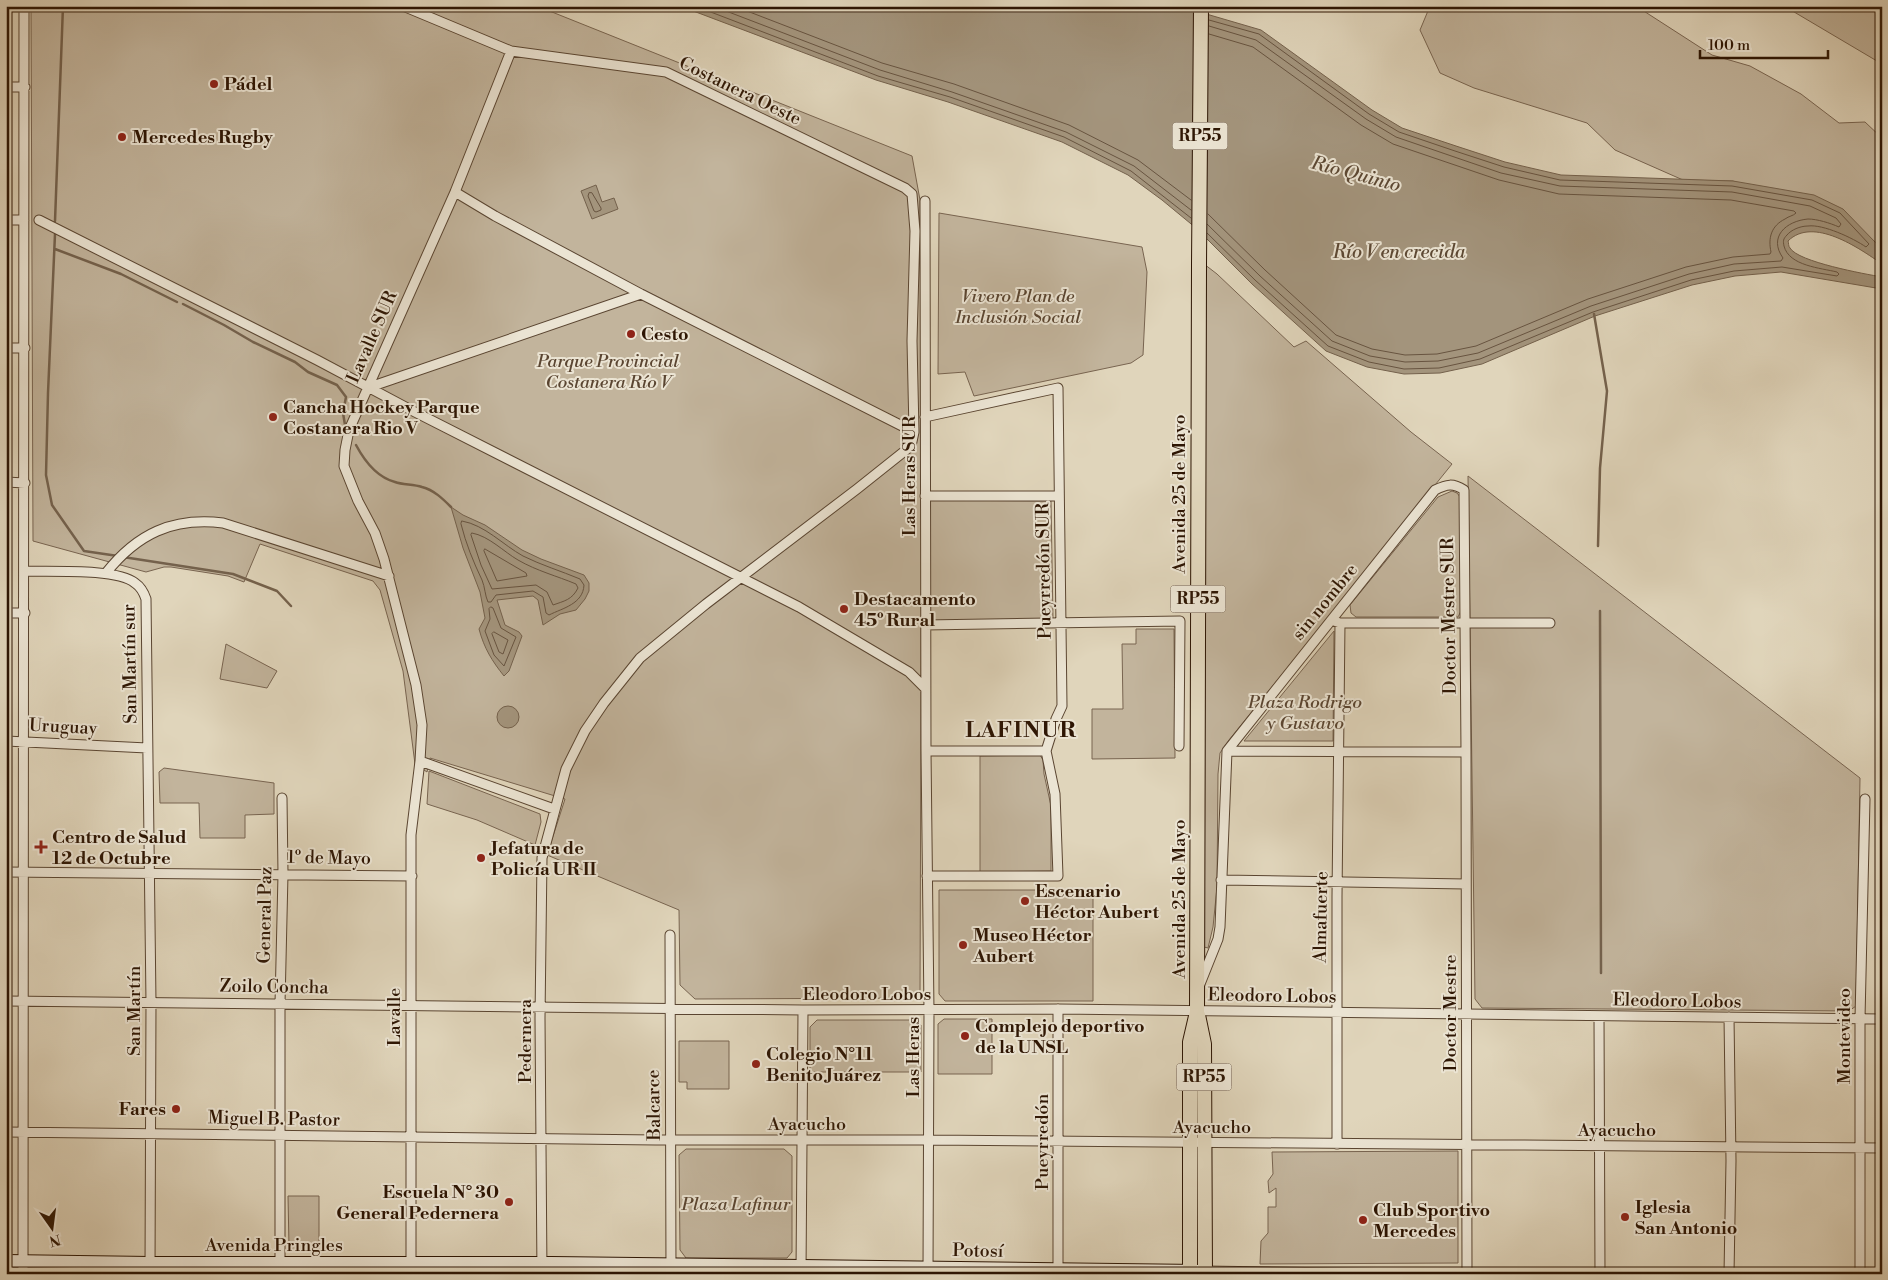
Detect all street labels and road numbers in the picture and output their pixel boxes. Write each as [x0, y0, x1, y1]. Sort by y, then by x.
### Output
street label: Costanera Oeste [675, 51, 805, 131]
road number: RP55 [1172, 122, 1228, 150]
street label: Lavalle SUR [341, 287, 403, 387]
street label: Avenida 25 de Mayo [1168, 414, 1191, 575]
street label: Las Heras SUR [898, 415, 921, 536]
street label: Pueyrredón SUR [1031, 502, 1057, 639]
street label: Doctor Mestre SUR [1436, 537, 1462, 695]
street label: sin nombre [1287, 559, 1363, 645]
road number: RP55 [1170, 586, 1226, 612]
street label: San Martín sur [117, 604, 143, 724]
street label: Uruguay [28, 714, 98, 740]
street label: Avenida 25 de Mayo [1168, 819, 1191, 980]
street label: 1º de Mayo [287, 846, 371, 870]
street label: General Paz [253, 866, 277, 964]
street label: Almafuerte [1309, 871, 1333, 964]
street label: Doctor Mestre [1439, 954, 1462, 1072]
street label: San Martín [123, 966, 146, 1056]
street label: Zoilo Concha [219, 975, 330, 999]
street label: Eleodoro Lobos [803, 983, 932, 1006]
street label: Eleodoro Lobos [1207, 983, 1337, 1009]
street label: Lavalle [383, 988, 406, 1046]
street label: Eleodoro Lobos [1612, 988, 1742, 1014]
street label: Montevideo [1833, 988, 1856, 1084]
street label: Pedernera [514, 998, 537, 1083]
street label: Las Heras [902, 1016, 925, 1097]
road number: RP55 [1176, 1064, 1232, 1090]
street label: Balcarce [642, 1069, 666, 1142]
street label: Pueyrredón [1031, 1094, 1054, 1190]
street label: Miguel B. Pastor [208, 1106, 341, 1132]
street label: Ayacucho [767, 1113, 846, 1136]
street label: Ayacucho [1172, 1116, 1251, 1139]
street label: Ayacucho [1577, 1119, 1656, 1142]
street label: Avenida Pringles [204, 1234, 343, 1257]
street label: Potosí [952, 1239, 1005, 1263]

